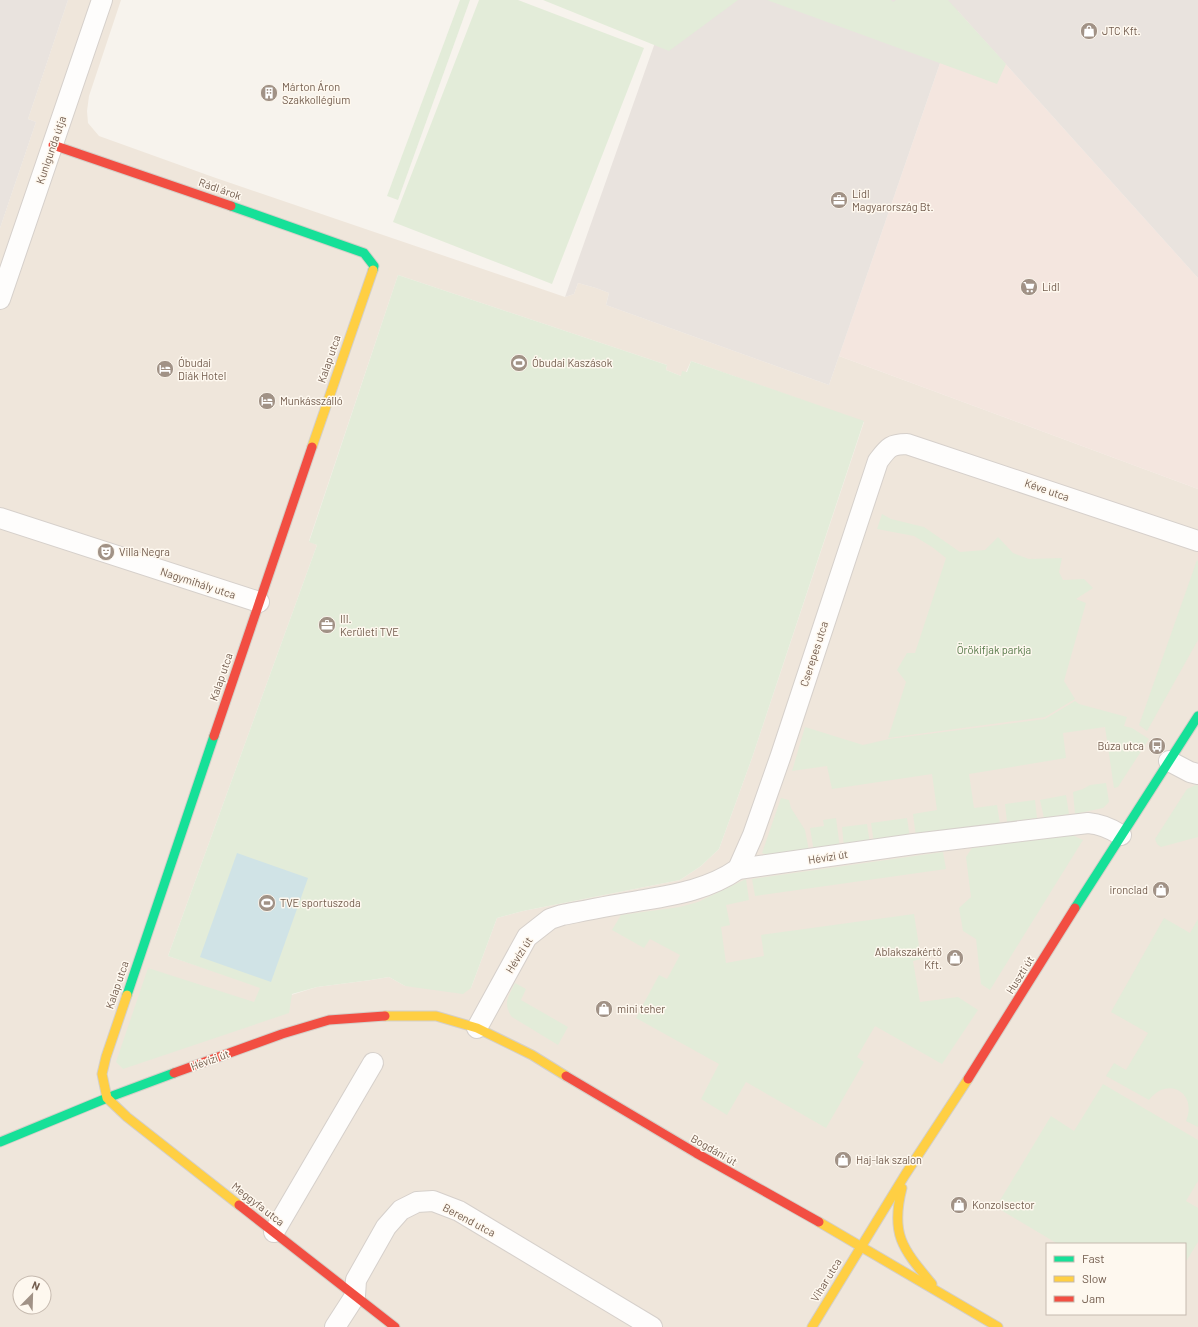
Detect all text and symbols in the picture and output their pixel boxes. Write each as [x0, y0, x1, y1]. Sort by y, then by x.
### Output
shop icon: JTC Kft. [1079, 21, 1099, 41]
place label: JTC Kft. [1102, 24, 1141, 37]
place label: Márton Áron Szakkollégium [282, 80, 350, 106]
building icon: Márton Áron Szakkollégium [259, 83, 279, 103]
street label: Kunigunda útja [33, 114, 68, 186]
street label: Rádl árok [197, 175, 244, 202]
place label: Lidl Magyarország Bt. [852, 187, 934, 213]
office icon: Lidl Magyarország Bt. [829, 190, 849, 210]
supermarket icon: Lidl [1019, 277, 1039, 297]
place label: Lidl [1042, 280, 1060, 293]
street label: Kalap utca [314, 333, 343, 385]
sports icon: Óbudai Kaszások [509, 353, 529, 373]
place label: Óbudai Diák Hotel [178, 356, 226, 382]
place label: Óbudai Kaszások [532, 356, 613, 369]
hotel icon: Óbudai Diák Hotel [155, 359, 175, 379]
hotel icon: Munkásszálló [257, 391, 277, 411]
place label: Munkásszálló [280, 394, 343, 407]
street label: Kéve utca [1023, 476, 1071, 503]
theatre icon: Villa Negra [96, 542, 116, 562]
place label: Villa Negra [119, 545, 170, 558]
street label: Nagymihály utca [159, 564, 237, 601]
place label: III. Kerületi TVE [340, 612, 399, 638]
office icon: III. Kerületi TVE [317, 615, 337, 635]
street label: Cserepes utca [797, 620, 830, 688]
park label: Örökifjak parkja [957, 642, 1031, 656]
street label: Kalap utca [206, 651, 235, 703]
bus stop icon: Búza utca [1147, 736, 1167, 756]
place label: Búza utca [1098, 739, 1144, 752]
street label: Hévízi út [807, 847, 849, 866]
shop icon: ironclad [1151, 880, 1171, 900]
place label: ironclad [1110, 883, 1148, 896]
sports icon: TVE sportuszoda [257, 893, 277, 913]
place label: TVE sportuszoda [280, 896, 361, 909]
street label: Hévízi út [502, 934, 535, 975]
place label: Ablakszakértő Kft. [875, 945, 942, 971]
shop icon: Ablakszakértő Kft. [945, 948, 965, 968]
street label: Huszti út [1003, 953, 1036, 996]
street label: Kalap utca [102, 959, 131, 1011]
shop icon: mini teher [594, 999, 614, 1019]
place label: mini teher [617, 1002, 665, 1015]
street label: Hévízi út [189, 1047, 231, 1073]
street label: Bogdáni út [689, 1131, 740, 1168]
shop icon: Haj-lak szalon [833, 1150, 853, 1170]
place label: Haj-lak szalon [856, 1153, 922, 1166]
street label: Meggyfa utca [229, 1179, 287, 1228]
shop icon: Konzolsector [949, 1195, 969, 1215]
place label: Konzolsector [972, 1198, 1035, 1211]
street label: Berend utca [441, 1200, 498, 1239]
legend [1046, 1243, 1186, 1315]
text: Fast [1082, 1251, 1105, 1265]
street label: Vihar utca [808, 1256, 844, 1304]
text: Slow [1082, 1271, 1107, 1285]
north arrow [12, 1275, 52, 1315]
text: N [30, 1278, 42, 1293]
text: Jam [1082, 1291, 1105, 1305]

